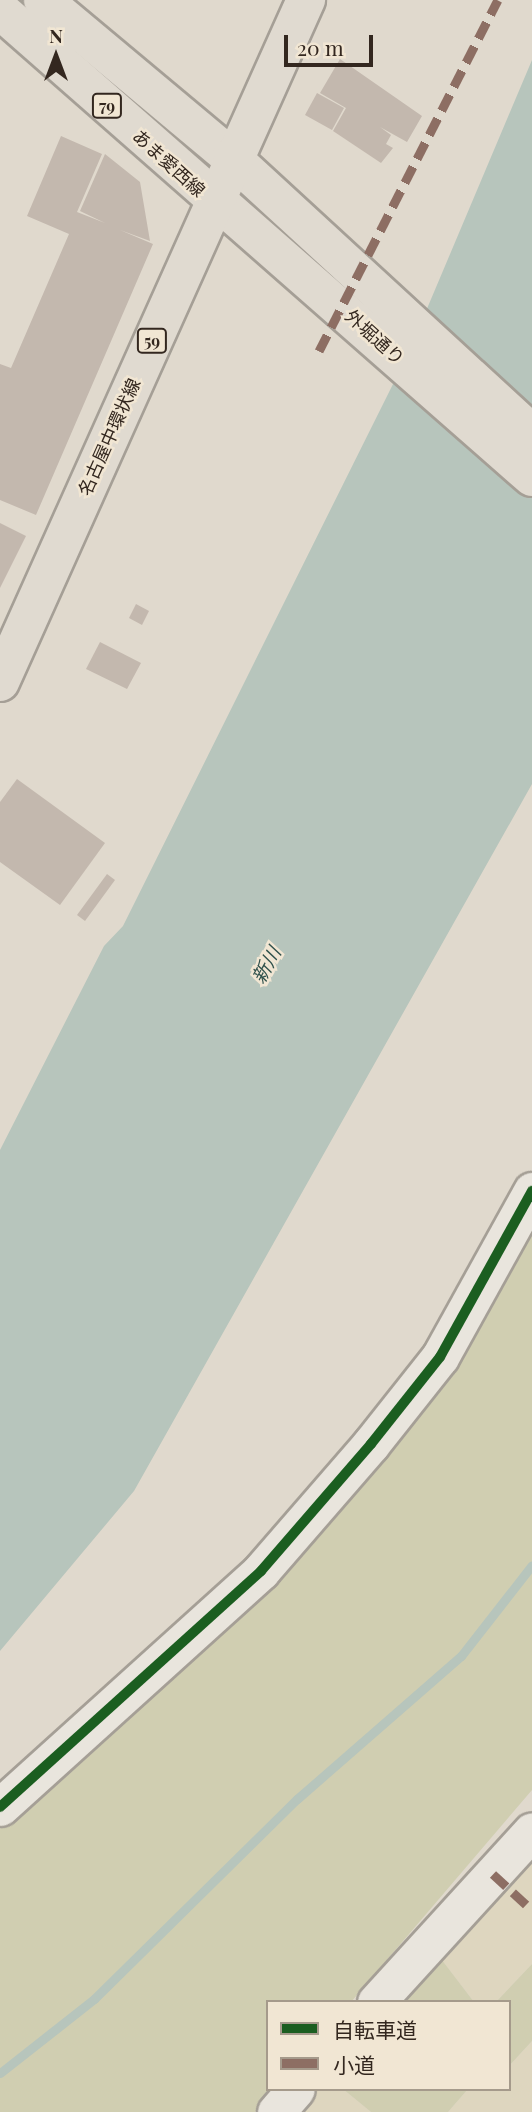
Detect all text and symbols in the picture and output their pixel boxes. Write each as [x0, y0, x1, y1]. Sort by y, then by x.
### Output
north arrow [21, 21, 91, 91]
scale bar [287, 21, 376, 65]
text: N [49, 22, 63, 48]
text: 20 m [297, 33, 344, 61]
road number: 79 [91, 94, 123, 118]
street label: あま愛西線 [128, 125, 210, 201]
street label: 外堀通り [341, 305, 409, 369]
road number: 59 [136, 328, 168, 354]
street label: 名古屋中環状線 [74, 375, 144, 499]
water label: 新川 [247, 943, 285, 987]
legend [266, 2000, 511, 2091]
text: 自転車道 [333, 2015, 417, 2043]
text: 小道 [333, 2050, 375, 2078]

